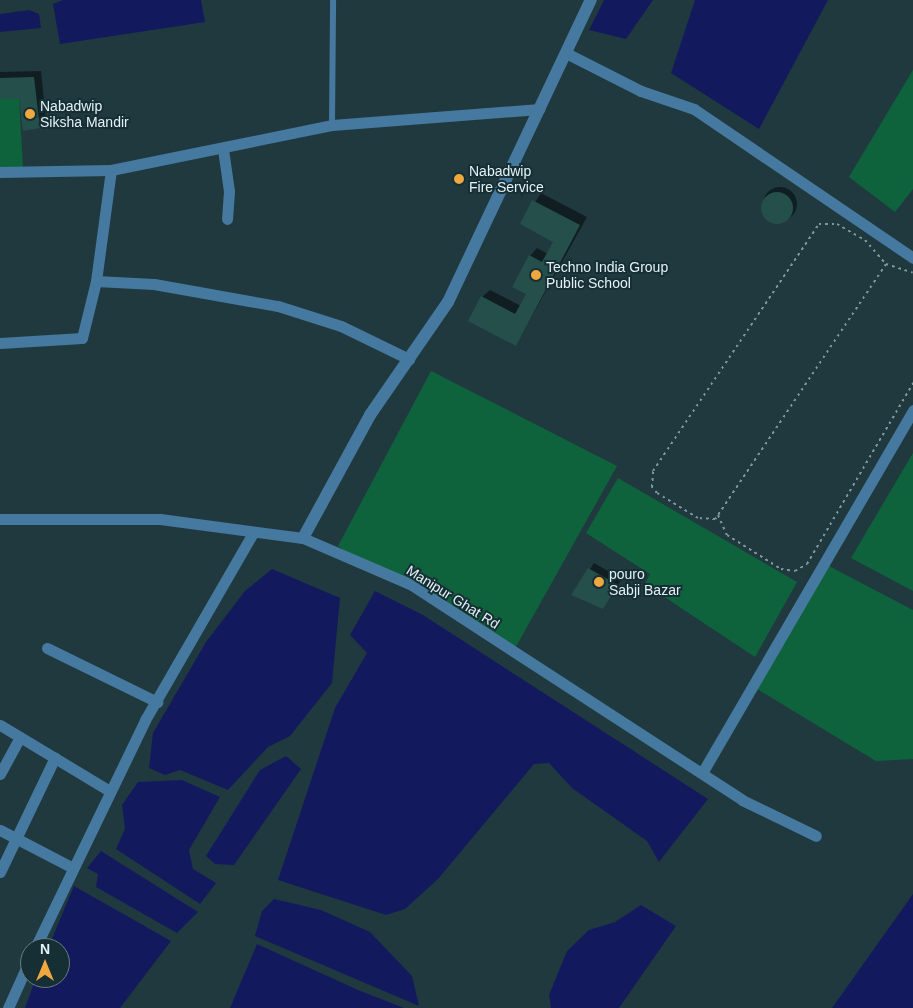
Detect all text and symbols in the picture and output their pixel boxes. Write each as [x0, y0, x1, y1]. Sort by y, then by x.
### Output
place label: Nabadwip Siksha Mandir [40, 98, 129, 130]
marker: Nabadwip Siksha Mandir [24, 108, 36, 120]
place label: Nabadwip Fire Service [469, 163, 544, 196]
marker: Nabadwip Fire Service [453, 173, 465, 185]
place label: Techno India Group Public School [546, 259, 668, 292]
marker: Techno India Group Public School [530, 269, 542, 281]
street label: Manipur Ghat Rd [403, 562, 503, 632]
place label: pouro Sabji Bazar [609, 566, 681, 598]
marker: pouro Sabji Bazar [593, 576, 605, 588]
north arrow [20, 938, 70, 988]
text: N [40, 941, 50, 957]

